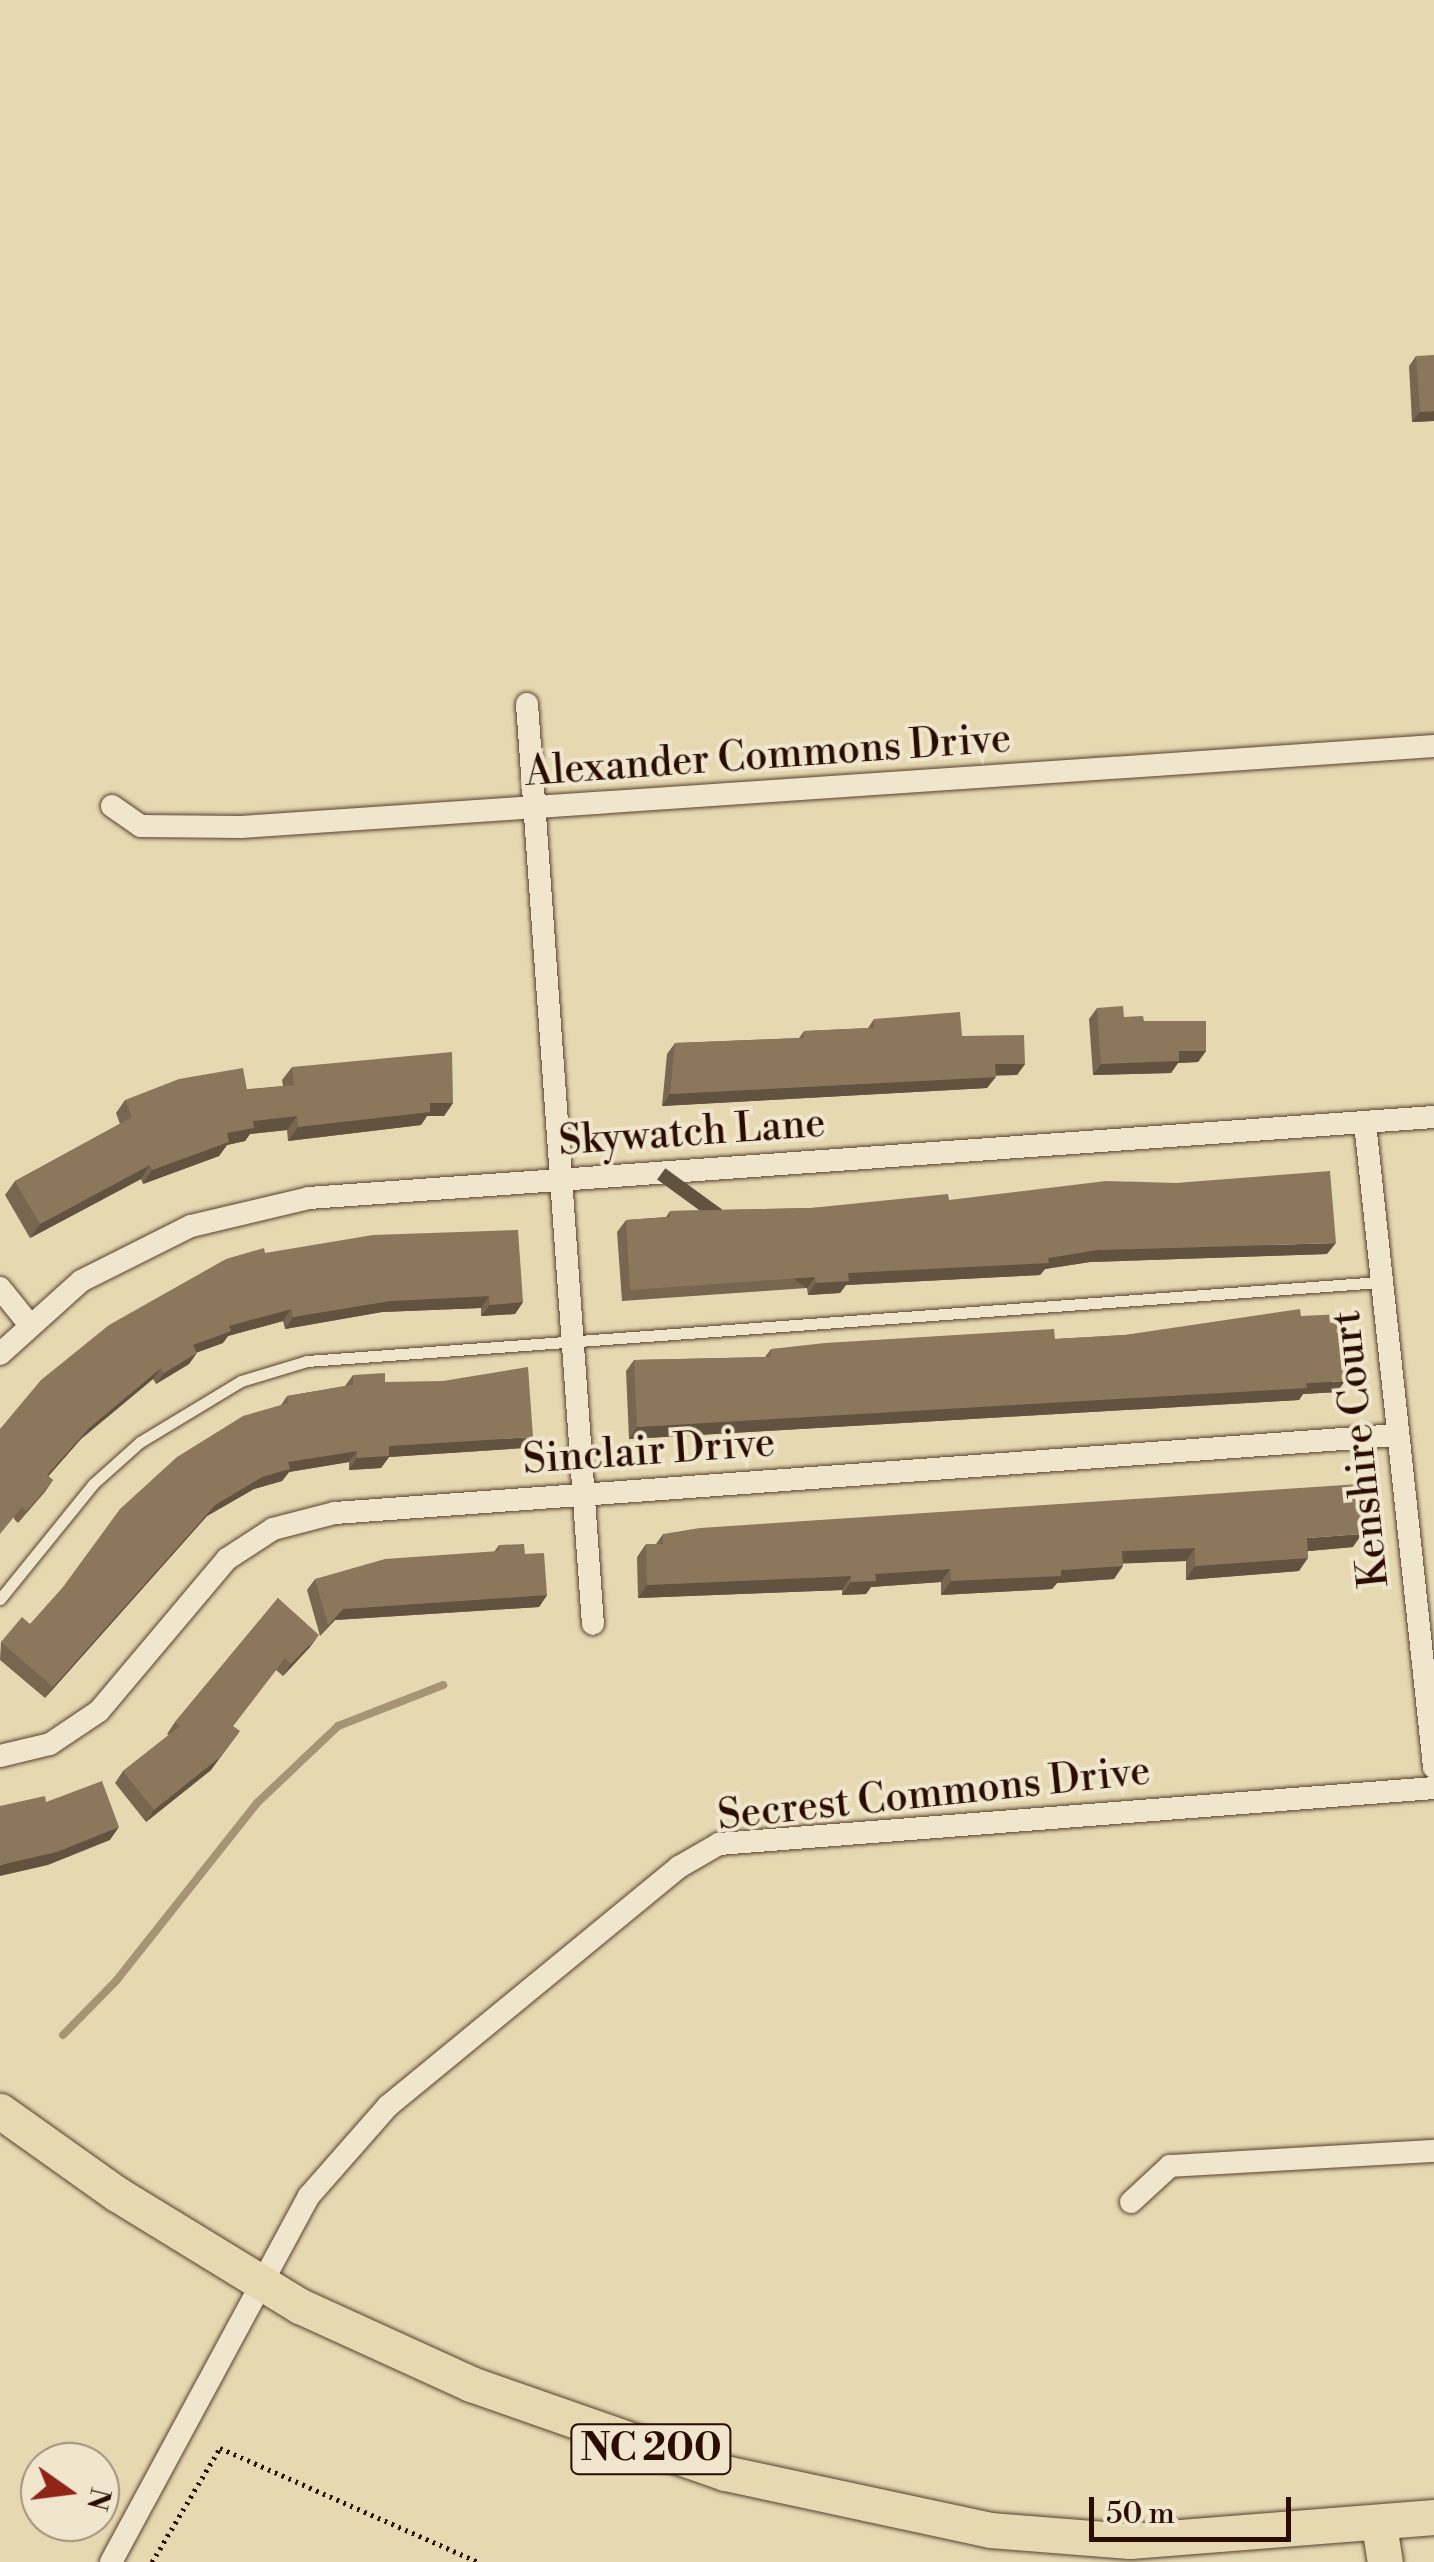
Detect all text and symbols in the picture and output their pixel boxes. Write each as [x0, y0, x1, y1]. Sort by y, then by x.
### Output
street label: Alexander Commons Drive [523, 715, 1013, 797]
street label: Skywatch Lane [557, 1100, 827, 1166]
street label: Kenshire Court [1323, 1308, 1399, 1590]
street label: Sinclair Drive [521, 1419, 777, 1485]
street label: Secrest Commons Drive [715, 1747, 1153, 1841]
road number: NC 200 [568, 2416, 734, 2482]
north arrow [20, 2442, 120, 2542]
scale bar [1094, 2477, 1296, 2539]
text: N [78, 2484, 117, 2514]
text: 50 m [1106, 2495, 1175, 2533]

